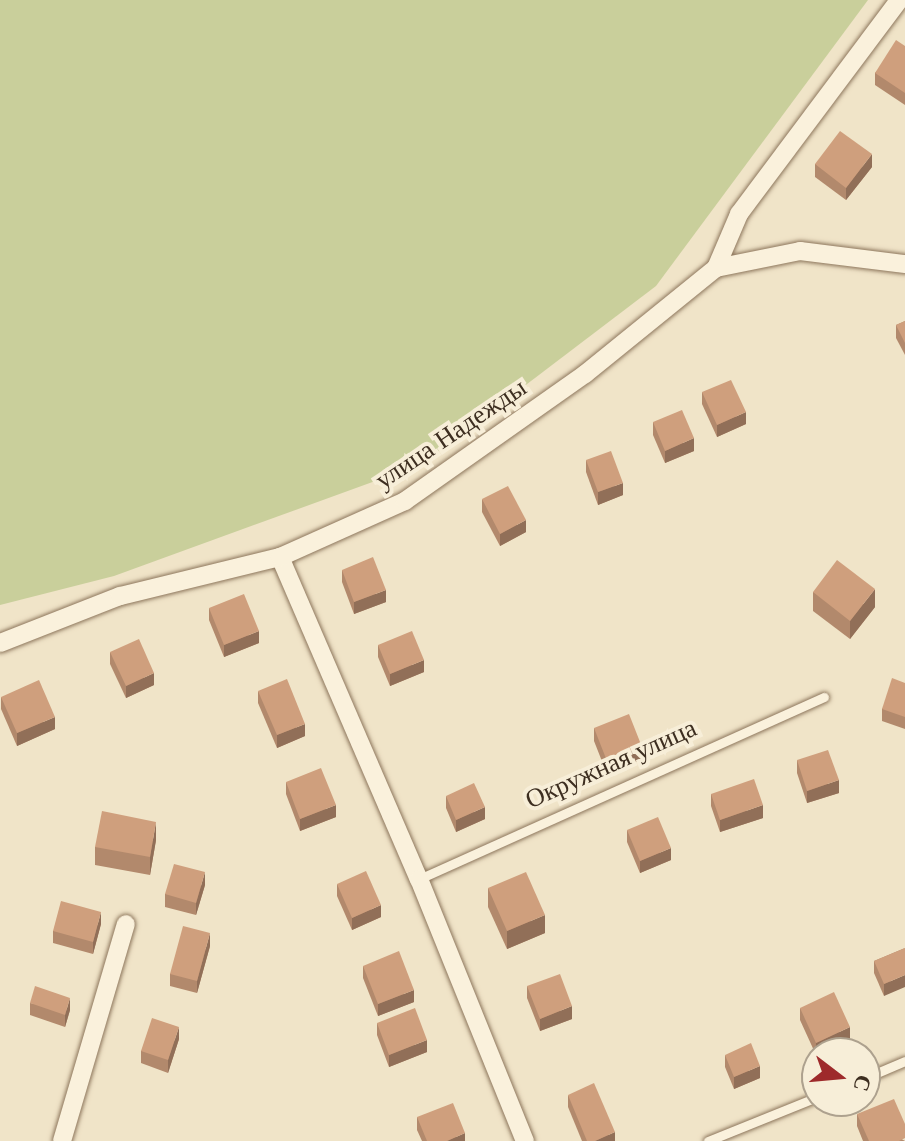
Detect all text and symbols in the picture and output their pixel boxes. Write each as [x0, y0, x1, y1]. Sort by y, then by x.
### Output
street label: улица Надежды [370, 372, 532, 496]
street label: Окружная улица [521, 712, 701, 816]
north arrow [801, 1037, 881, 1117]
text: С [847, 1072, 878, 1095]

